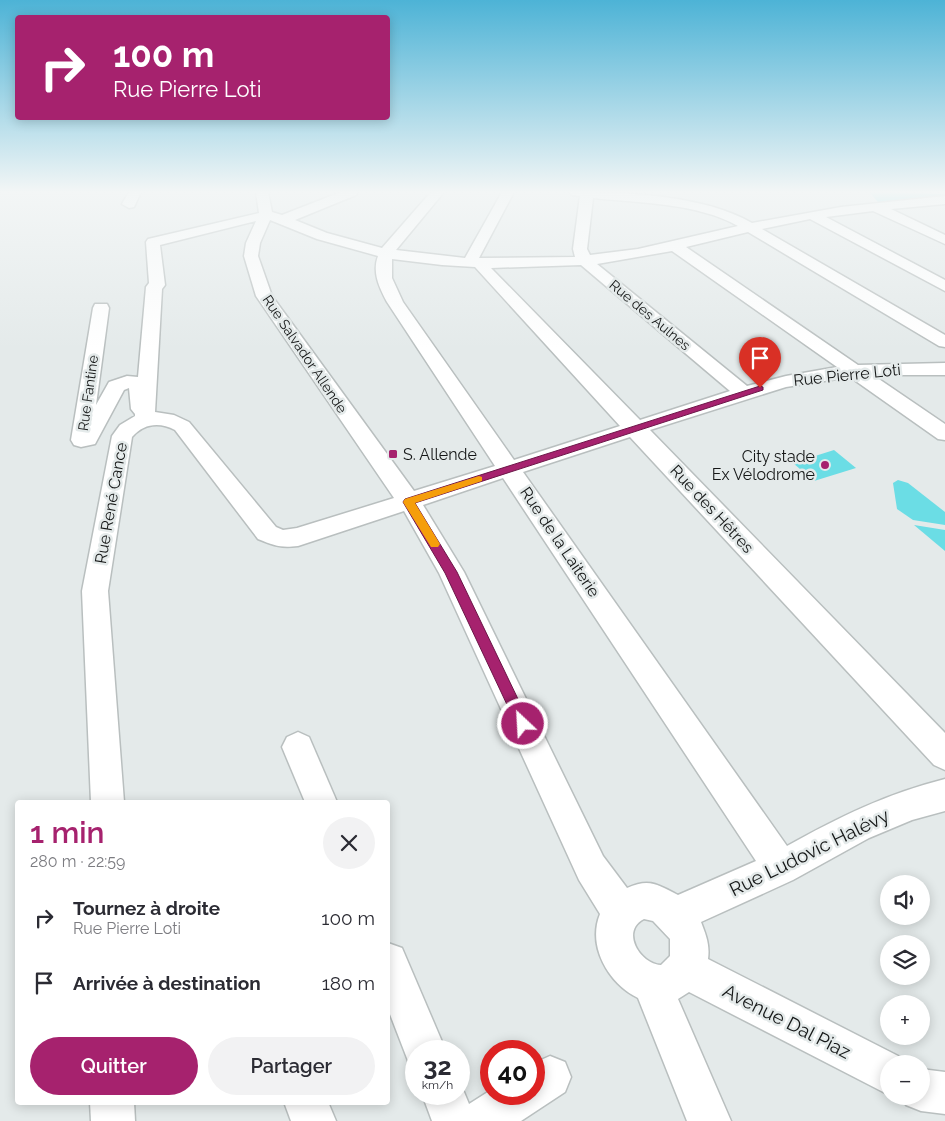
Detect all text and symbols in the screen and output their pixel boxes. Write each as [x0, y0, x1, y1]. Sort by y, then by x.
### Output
text: 100 m [113, 34, 214, 75]
icon: right [30, 35, 95, 100]
text: Rue Pierre Loti [113, 76, 261, 102]
street label: Rue des Aulnes [606, 277, 694, 354]
street label: Rue Salvador Allende [260, 292, 350, 416]
pin [739, 337, 781, 388]
icon: arrive [746, 344, 774, 372]
street label: Rue Fantine [75, 354, 101, 432]
street label: Rue Pierre Loti [792, 360, 902, 390]
street label: Rue René Cance [91, 441, 131, 565]
place label: S. Allende [403, 445, 477, 464]
place label: City stade Ex Vélodrome [712, 447, 815, 484]
marker: S. Allende [387, 448, 399, 460]
marker: City stade Ex Vélodrome [819, 459, 831, 471]
street label: Rue des Hêtres [666, 461, 758, 557]
street label: Rue de la Laiterie [516, 483, 604, 601]
position arrow [496, 697, 548, 749]
street label: Rue Ludovic Halévy [726, 804, 892, 900]
text: 1 min [30, 815, 105, 850]
button: close [323, 817, 375, 869]
text: 280 m · 22:59 [30, 852, 125, 871]
map controls [880, 875, 930, 1105]
button: sound [880, 875, 930, 925]
text: Tournez à droite [73, 897, 220, 919]
icon: right [30, 904, 58, 932]
text: 100 m [321, 907, 375, 929]
text: Rue Pierre Loti [73, 919, 181, 938]
button: layers [880, 935, 930, 985]
icon: arrive [30, 969, 58, 997]
text: Arrivée à destination [73, 972, 261, 994]
text: 180 m [322, 972, 375, 994]
street label: Avenue Dal Piaz [719, 979, 855, 1063]
button: + [880, 995, 930, 1045]
button: Quitter [30, 1037, 198, 1095]
button: Partager [208, 1037, 375, 1095]
speed limit sign: 40 [480, 1040, 545, 1105]
text: 32 [423, 1051, 452, 1081]
button: − [880, 1055, 930, 1105]
text: km/h [422, 1078, 453, 1092]

